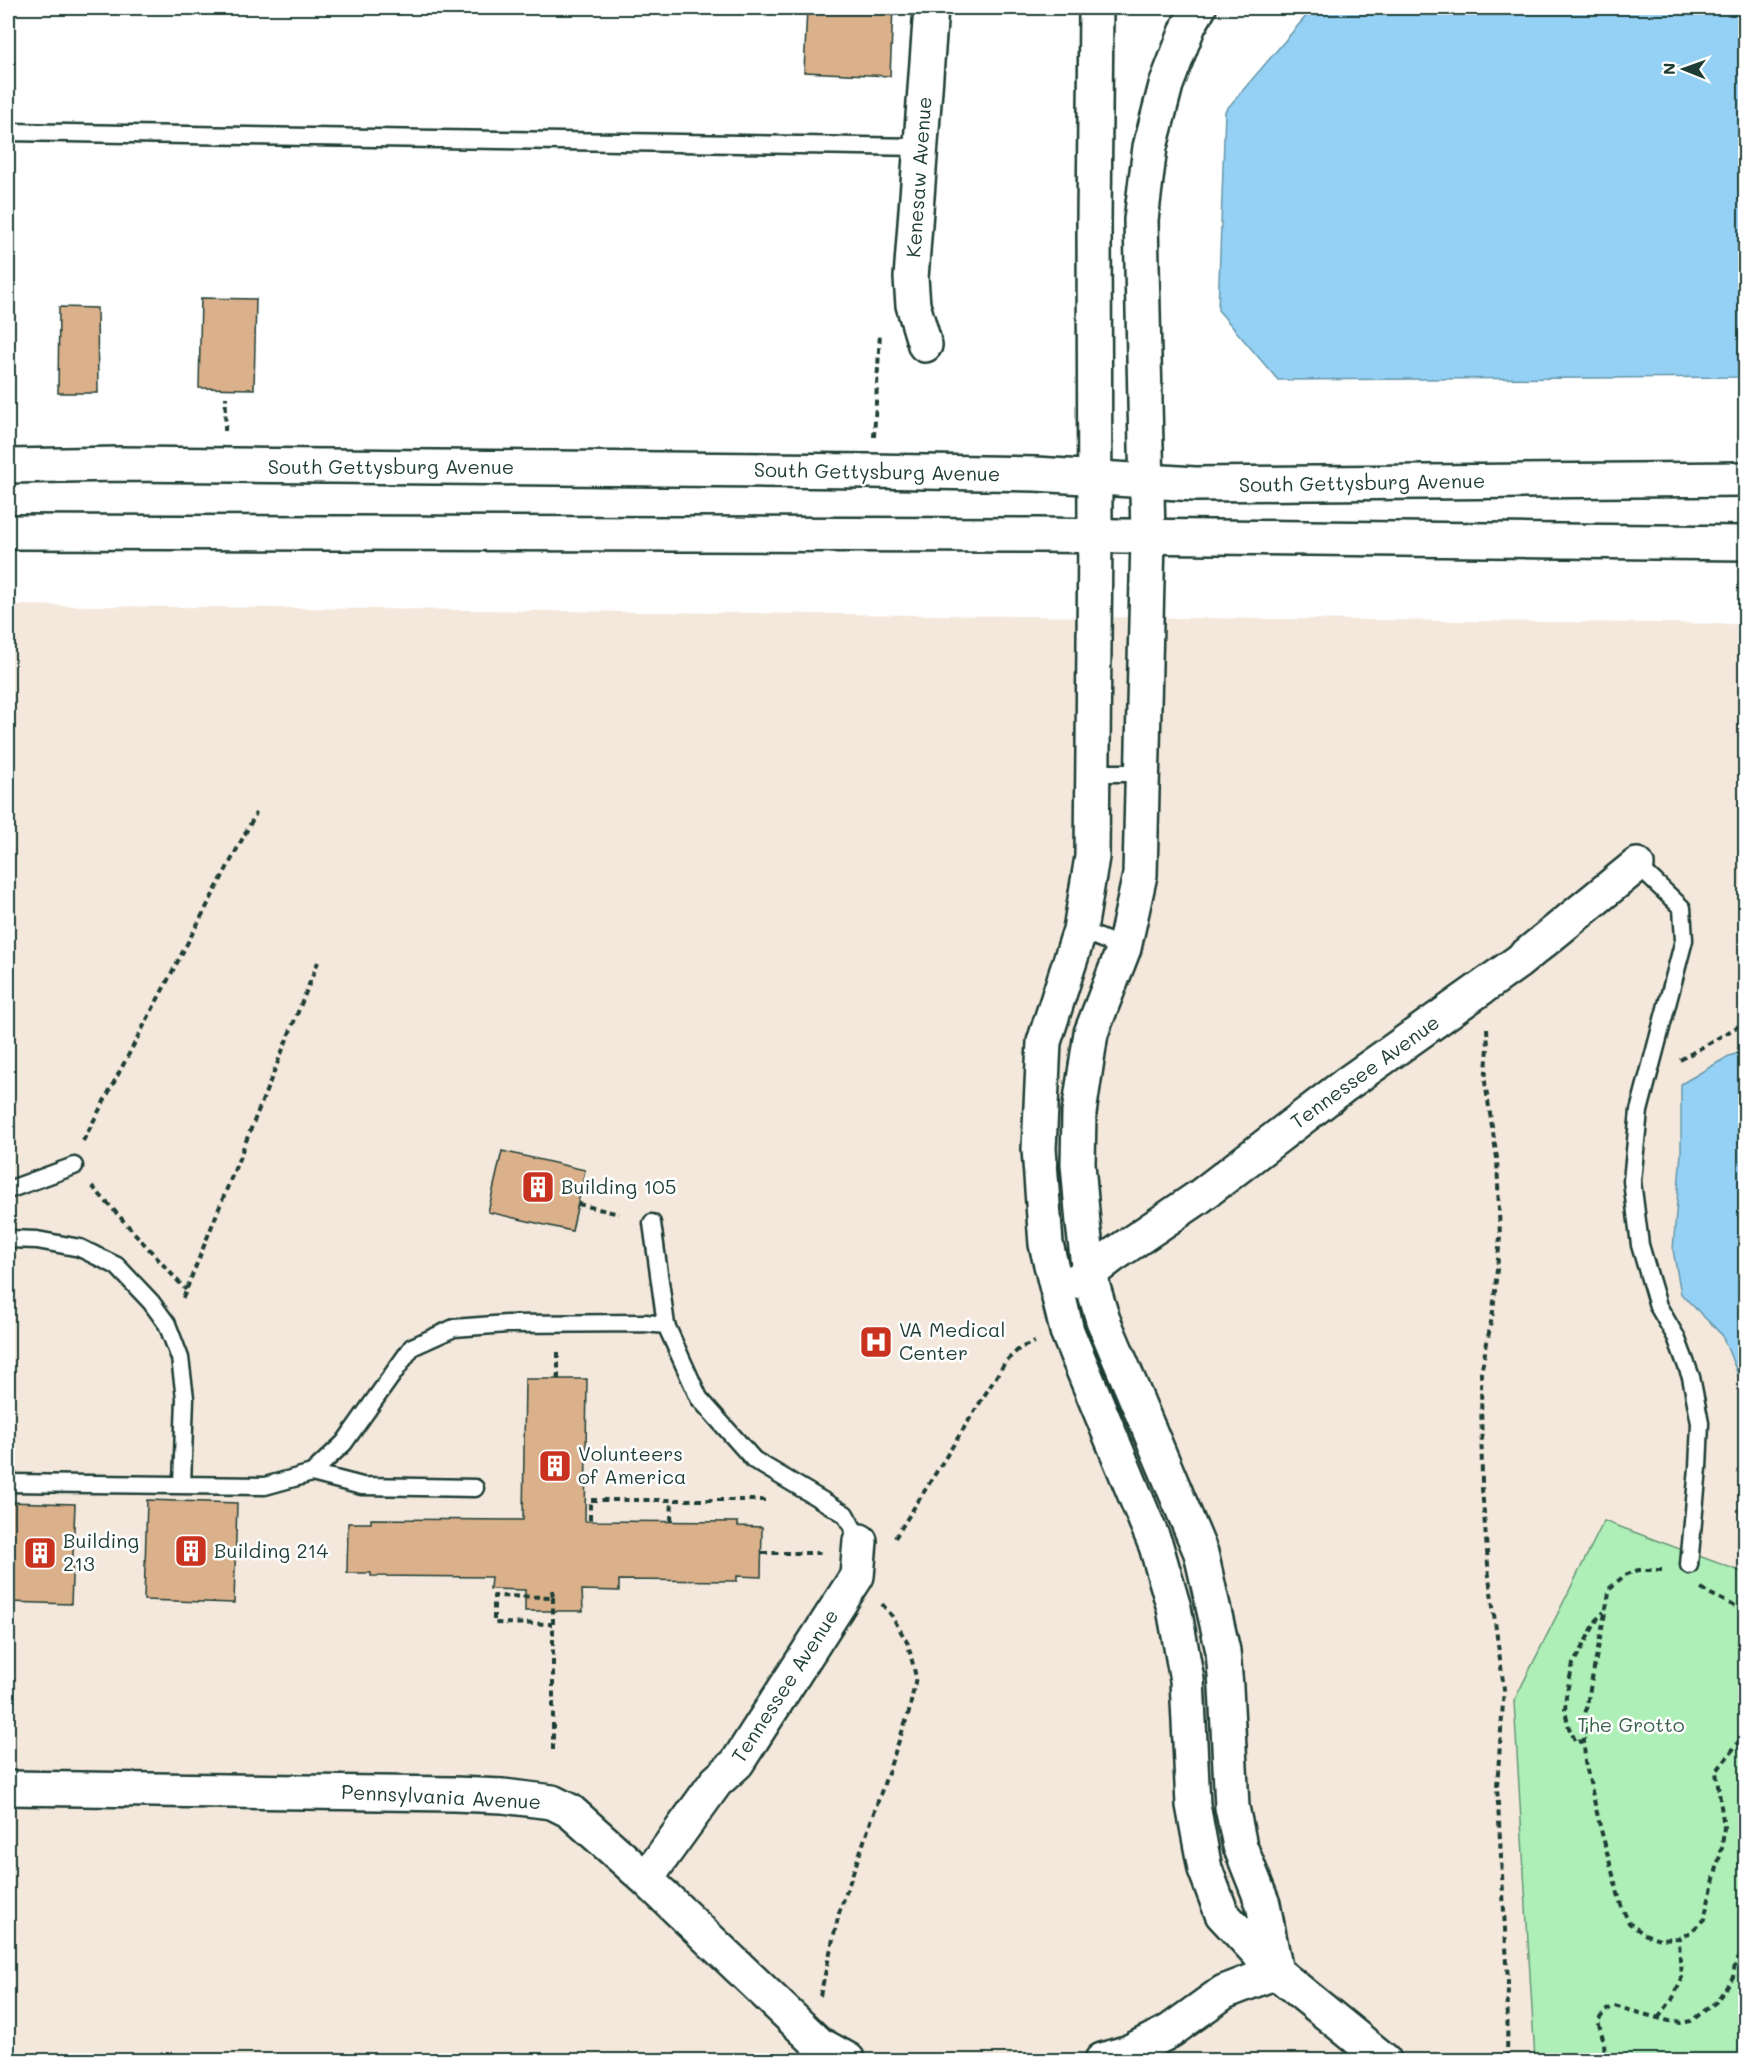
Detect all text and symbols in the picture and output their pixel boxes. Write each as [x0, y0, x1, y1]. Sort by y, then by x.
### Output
north arrow [1654, 39, 1714, 99]
text: N [1658, 62, 1679, 75]
street label: Kenesaw Avenue [899, 96, 937, 258]
street label: South Gettysburg Avenue [268, 453, 514, 479]
street label: South Gettysburg Avenue [754, 456, 1000, 486]
street label: South Gettysburg Avenue [1239, 467, 1485, 497]
street label: Tennessee Avenue [1285, 1008, 1444, 1134]
building icon: Building 105 [520, 1169, 556, 1205]
place label: Building 105 [561, 1173, 676, 1199]
place label: VA Medical Center [899, 1316, 1005, 1365]
hospital icon: VA Medical Center [858, 1324, 894, 1360]
place label: Volunteers of America [578, 1440, 687, 1489]
building icon: Volunteers of America [537, 1448, 573, 1484]
place label: Building 213 [63, 1527, 139, 1576]
building icon: Building 214 [173, 1533, 209, 1569]
building icon: Building 213 [22, 1535, 58, 1571]
place label: Building 214 [214, 1537, 328, 1563]
street label: Tennessee Avenue [725, 1604, 844, 1767]
park label: The Grotto [1577, 1711, 1685, 1737]
street label: Pennsylvania Avenue [340, 1778, 542, 1814]

